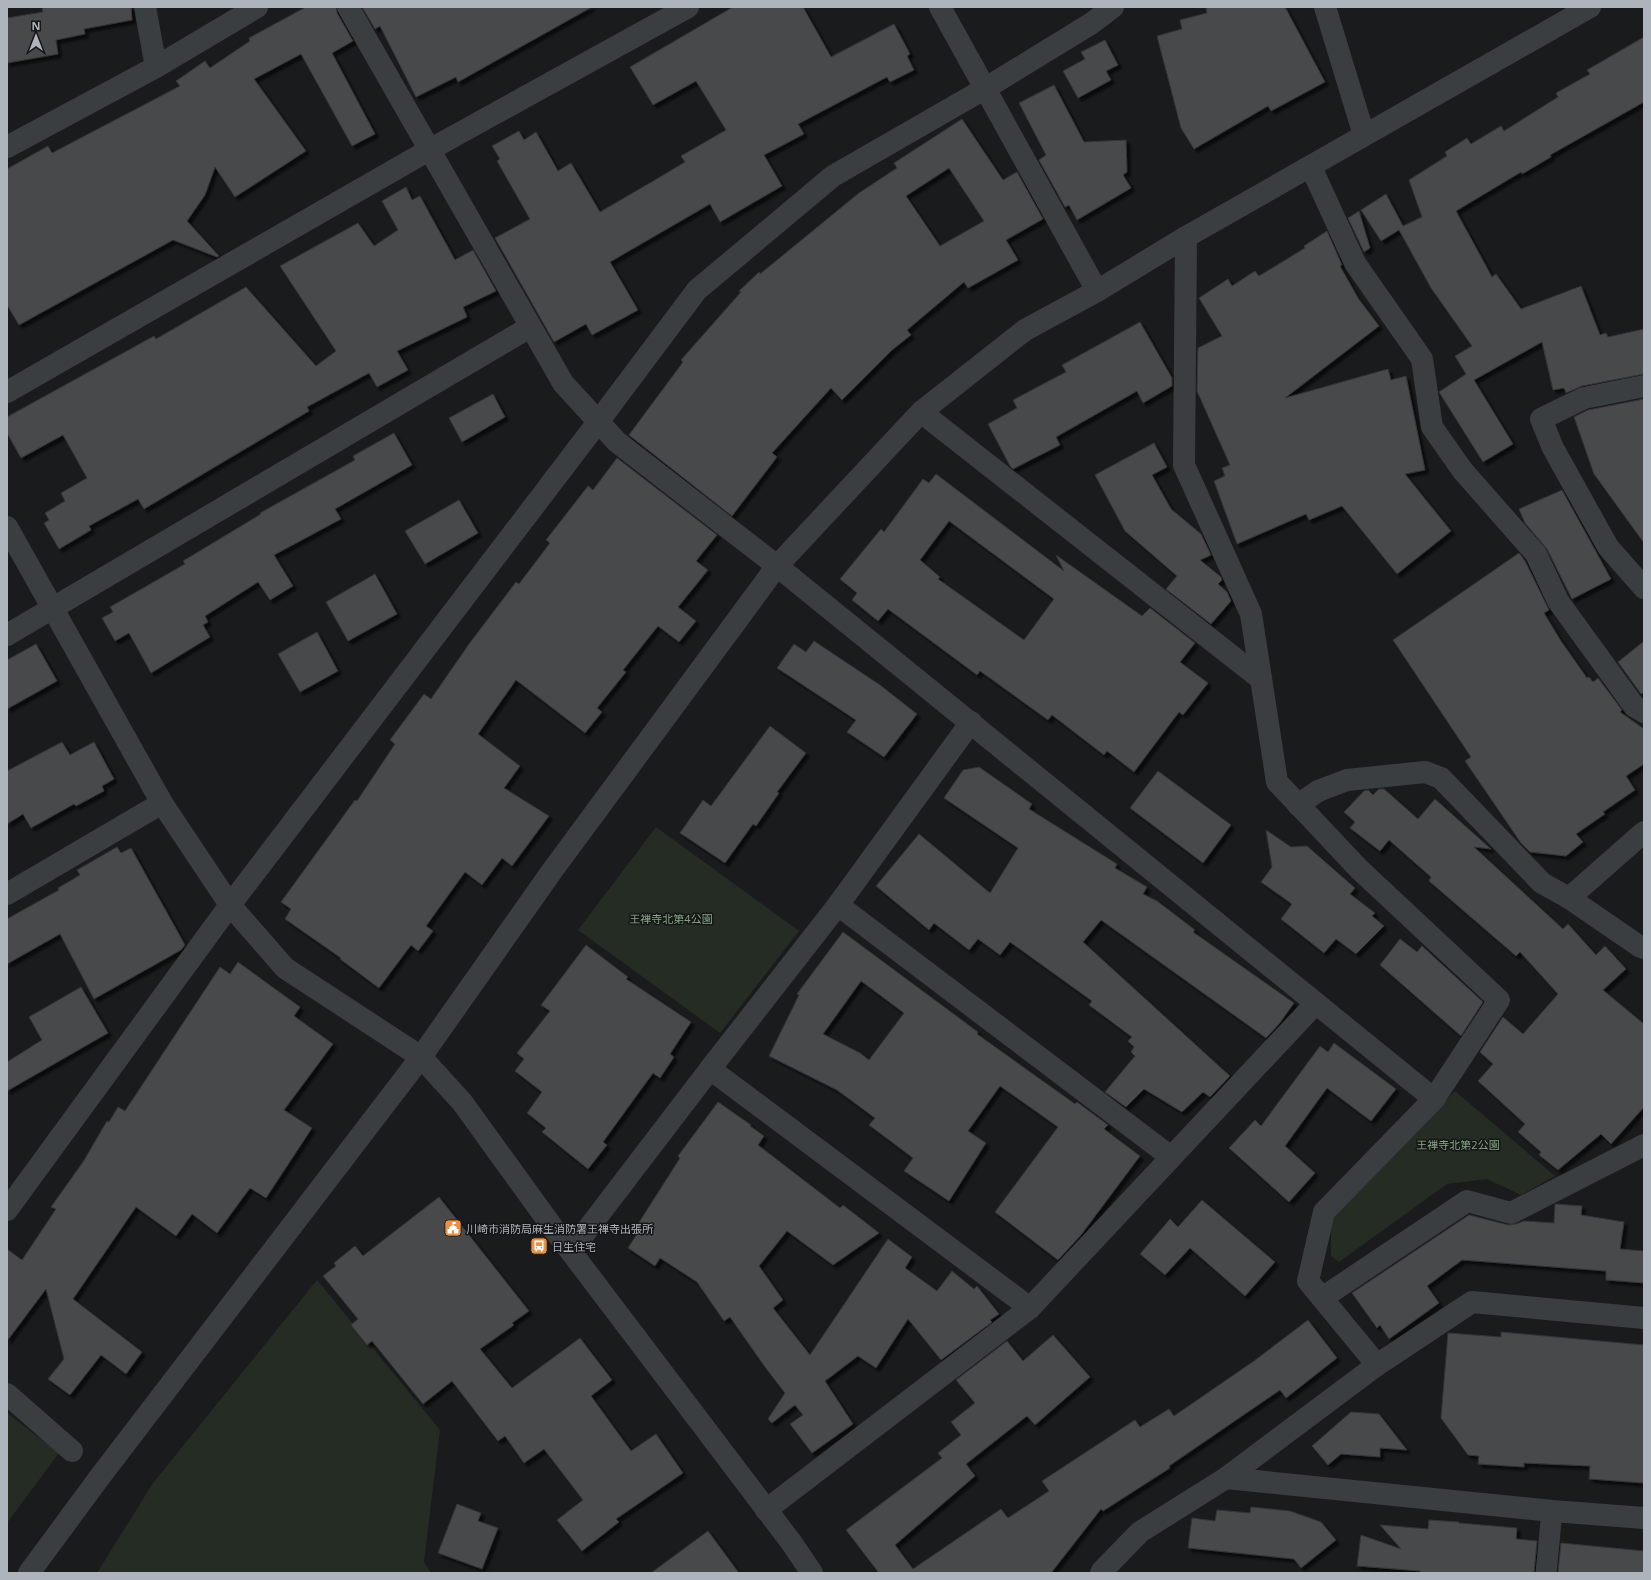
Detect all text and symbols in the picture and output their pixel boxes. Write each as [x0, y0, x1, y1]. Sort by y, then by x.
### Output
north arrow [16, 16, 56, 56]
text: N [32, 18, 40, 33]
park label: 王禅寺北第4公園 [629, 911, 713, 926]
park label: 王禅寺北第2公園 [1416, 1137, 1500, 1152]
public building icon: 川崎市消防局麻生消防署王禅寺出張所 [443, 1218, 463, 1238]
place label: 川崎市消防局麻生消防署王禅寺出張所 [466, 1221, 654, 1236]
bus stop icon: 日生住宅 [529, 1236, 549, 1256]
place label: 日生住宅 [552, 1239, 596, 1254]

